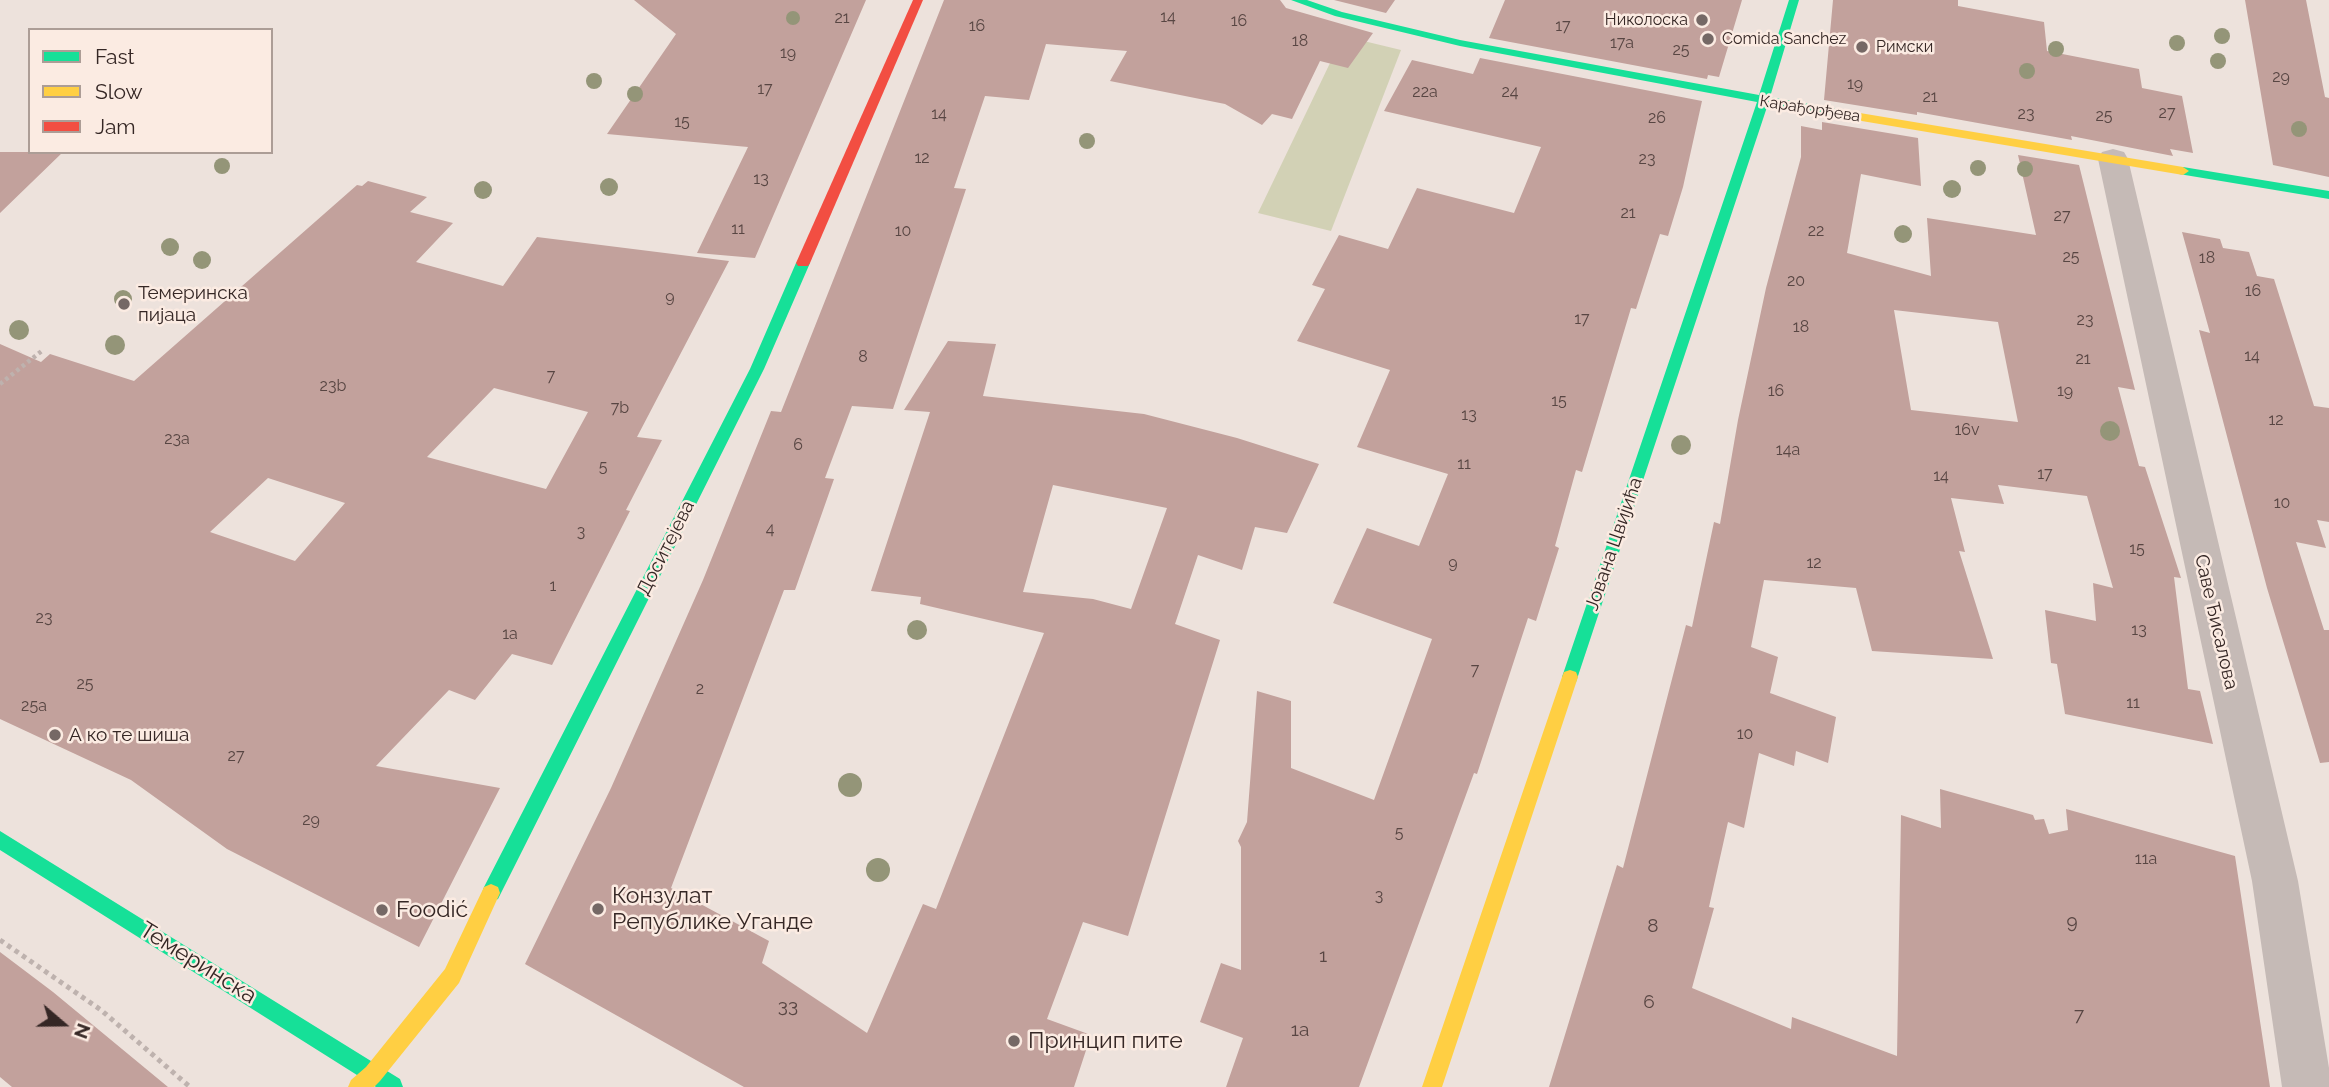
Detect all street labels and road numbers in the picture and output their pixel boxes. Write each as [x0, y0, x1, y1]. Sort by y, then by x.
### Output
street label: Карађорђева [1758, 92, 1862, 126]
street label: Јована Цвијића [1581, 474, 1647, 614]
street label: Доситејева [632, 497, 700, 599]
street label: Саве Ђисалова [2189, 552, 2243, 692]
street label: Темеринска [134, 916, 262, 1010]

